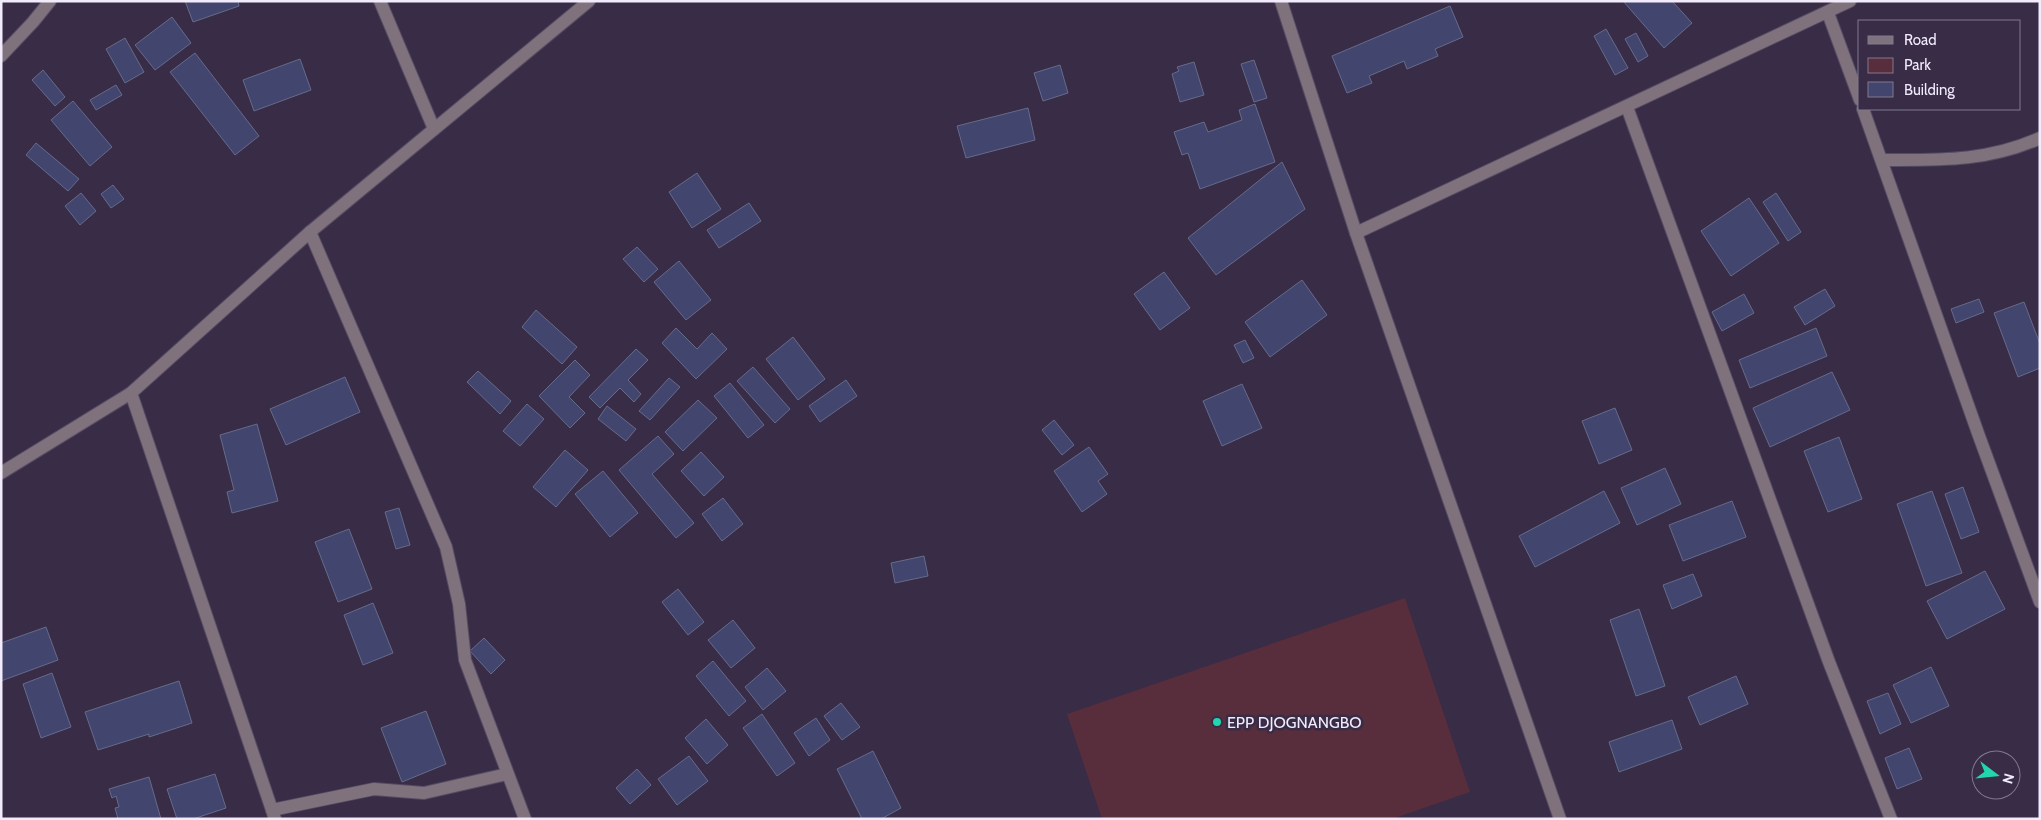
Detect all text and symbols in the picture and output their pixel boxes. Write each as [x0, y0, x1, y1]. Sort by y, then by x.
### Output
legend [1858, 20, 2021, 110]
text: Road [1904, 31, 1937, 49]
text: Park [1904, 56, 1931, 74]
text: Building [1904, 81, 1955, 99]
place label: EPP DJOGNANGBO [1227, 713, 1362, 732]
marker: EPP DJOGNANGBO [1211, 716, 1223, 728]
north arrow [1971, 750, 2021, 800]
text: N [1998, 771, 2019, 786]

